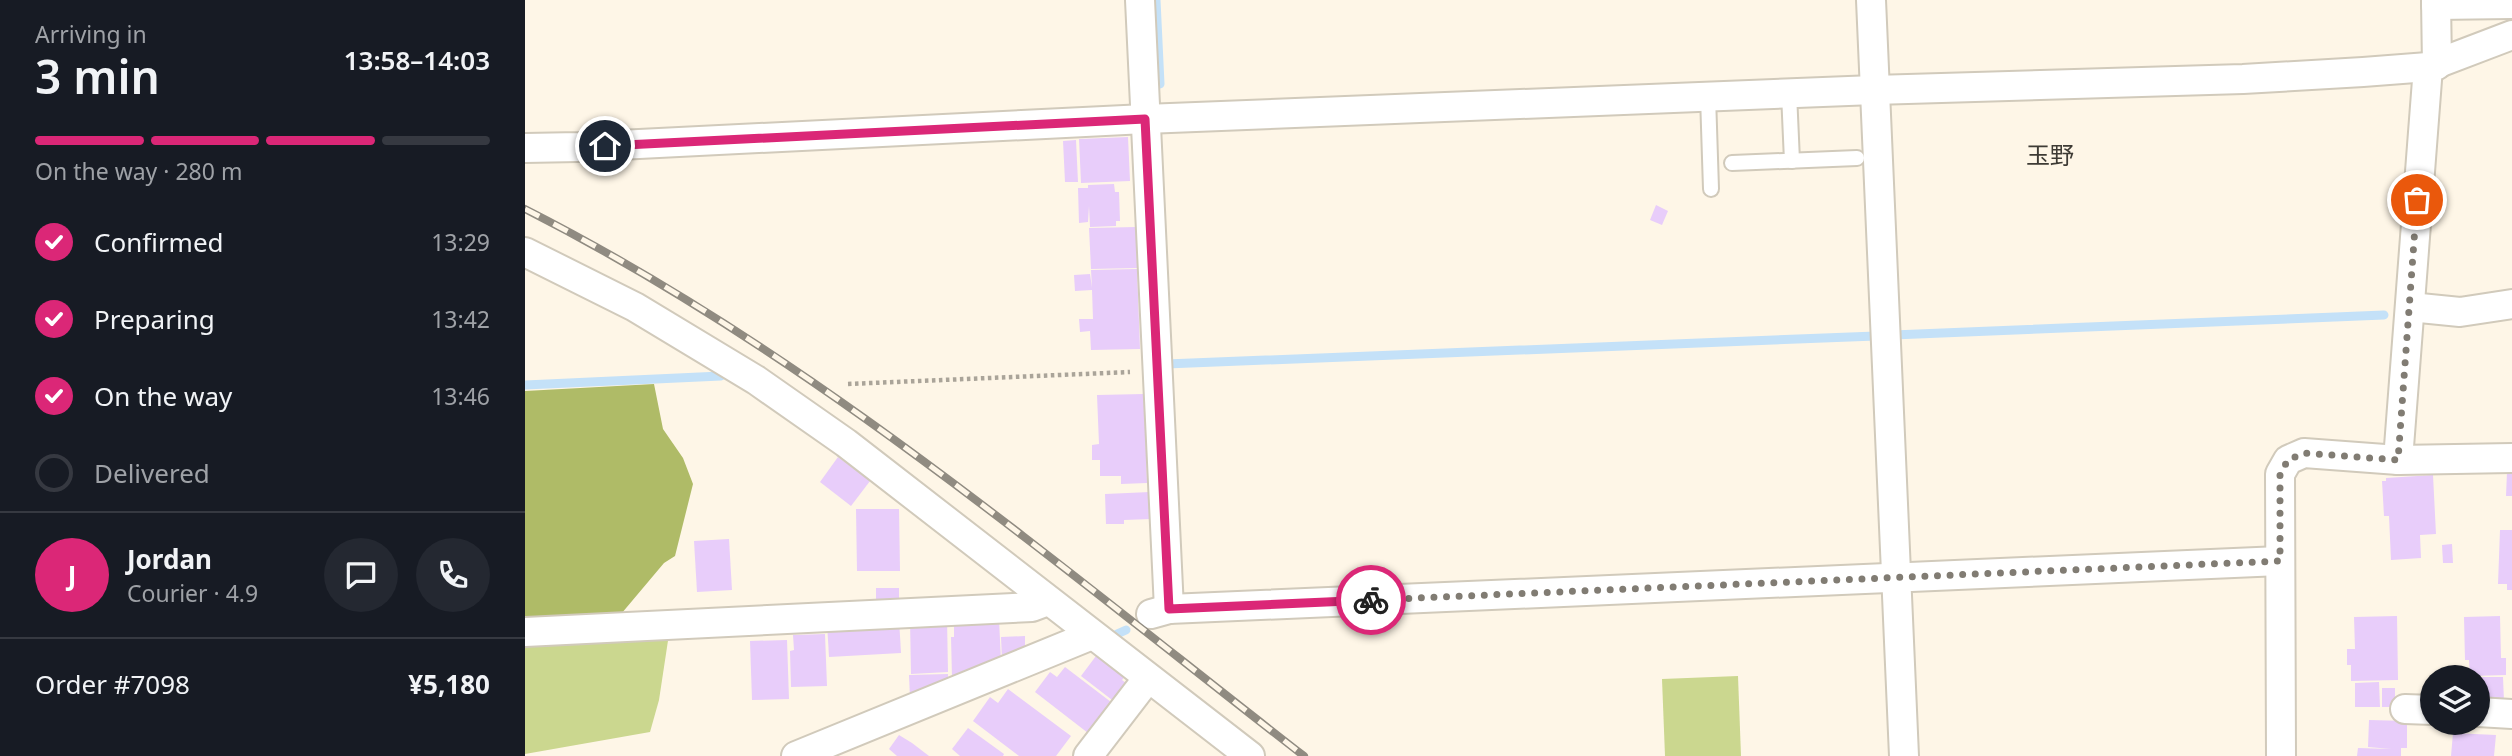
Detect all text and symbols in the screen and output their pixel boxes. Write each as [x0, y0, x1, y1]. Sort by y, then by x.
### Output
text: Arriving in [35, 18, 147, 50]
text: 13:58–14:03 [344, 42, 490, 78]
text: 3 min [35, 45, 160, 107]
pin [575, 116, 635, 176]
icon: home [586, 127, 624, 165]
district label: 玉野 [2026, 138, 2074, 171]
text: On the way · 280 m [35, 155, 242, 187]
pin [2387, 170, 2447, 230]
icon: bag [2398, 181, 2436, 219]
icon: check [35, 223, 73, 261]
text: Confirmed [94, 224, 224, 260]
text: 13:29 [431, 226, 490, 258]
icon: check [35, 300, 73, 338]
text: Preparing [94, 301, 215, 337]
text: 13:42 [431, 303, 490, 335]
icon: check [35, 377, 73, 415]
text: On the way [94, 378, 232, 414]
text: 13:46 [431, 380, 490, 412]
text: Delivered [94, 455, 210, 491]
button: chat [324, 538, 398, 612]
button: phone [416, 538, 490, 612]
text: Jordan [127, 541, 212, 577]
text: J [68, 557, 76, 593]
courier [1336, 565, 1406, 635]
text: Courier · 4.9 [127, 577, 258, 609]
icon: bike [1352, 581, 1390, 619]
map controls [2420, 665, 2490, 735]
button: layers [2420, 665, 2490, 735]
text: Order #7098 [35, 666, 190, 702]
text: ¥5,180 [408, 666, 490, 702]

